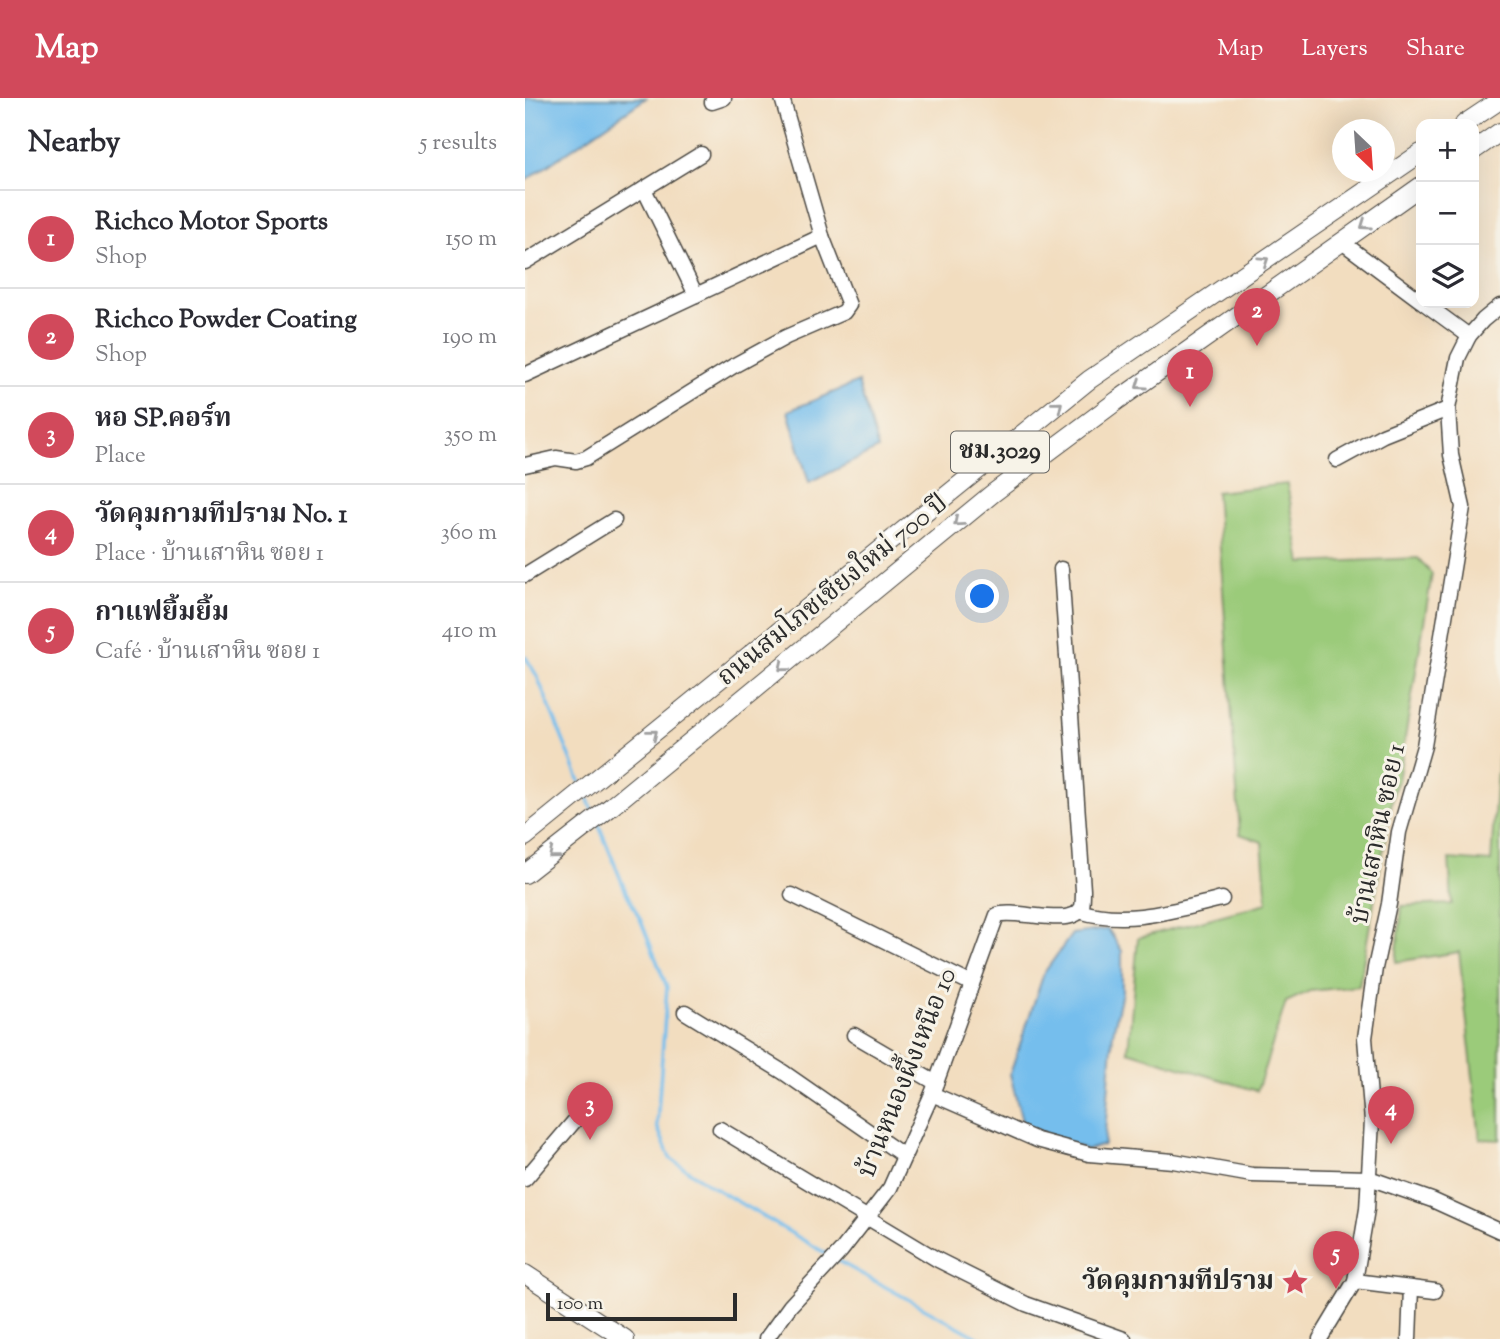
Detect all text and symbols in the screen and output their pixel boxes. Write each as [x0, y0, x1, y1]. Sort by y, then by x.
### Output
text: Map [35, 25, 99, 73]
text: Map [1217, 32, 1263, 66]
text: Layers [1301, 32, 1368, 66]
text: Share [1406, 32, 1465, 66]
north arrow [1332, 119, 1395, 182]
map controls [1416, 119, 1479, 308]
button: + [1416, 119, 1479, 182]
text: Nearby [28, 122, 120, 165]
text: 5 results [420, 127, 497, 160]
button: − [1416, 182, 1479, 245]
text: Richco Motor Sports [95, 204, 328, 241]
one-way arrow [1360, 217, 1373, 229]
text: 1 [47, 223, 55, 256]
text: 150 m [445, 223, 497, 256]
text: Shop [95, 241, 147, 274]
button: layers [1416, 245, 1479, 308]
one-way arrow [1256, 257, 1269, 269]
pin: 2 [1234, 288, 1280, 346]
text: Richco Powder Coating [95, 302, 357, 339]
text: 2 [46, 321, 56, 354]
text: 190 m [442, 321, 497, 354]
text: Shop [95, 339, 147, 372]
pin: 1 [1167, 349, 1213, 407]
one-way arrow [1135, 377, 1148, 389]
text: หอ SP.คอร์ท [95, 401, 232, 438]
one-way arrow [1050, 401, 1062, 414]
text: 3 [46, 419, 56, 452]
text: 350 m [444, 419, 497, 452]
road number: ชม.3029 [951, 432, 1049, 472]
text: Place [95, 440, 146, 473]
street label: ถนนสมโภชเชียงใหม่ 700 ปี [708, 485, 956, 696]
text: วัดคุมกามทีปราม No. 1 [95, 497, 347, 534]
one-way arrow [954, 514, 966, 527]
text: 4 [45, 517, 57, 550]
text: 360 m [440, 517, 497, 550]
text: Place · บ้านเสาหิน ซอย 1 [95, 538, 324, 571]
your location [965, 579, 999, 613]
text: กาแฟยิ้มยิ้ม [95, 595, 229, 632]
text: 5 [47, 615, 55, 648]
text: 410 m [442, 615, 497, 648]
text: Café · บ้านเสาหิน ซอย 1 [95, 636, 320, 669]
one-way arrow [778, 659, 791, 671]
one-way arrow [645, 730, 657, 743]
street label: บ้านเสาหิน ซอย 1 [1342, 740, 1416, 928]
one-way arrow [549, 845, 561, 858]
street label: บ้านหนองผึ้งเหนือ 10 [846, 961, 967, 1183]
pin: 3 [567, 1082, 613, 1140]
pin: 4 [1368, 1086, 1414, 1144]
pin: 5 [1313, 1231, 1359, 1289]
place label: วัดคุมกามทีปราม [1082, 1264, 1274, 1301]
place icon: วัดคุมกามทีปราม [1280, 1267, 1310, 1297]
scale bar [546, 1290, 737, 1322]
text: 100 m [557, 1291, 603, 1318]

